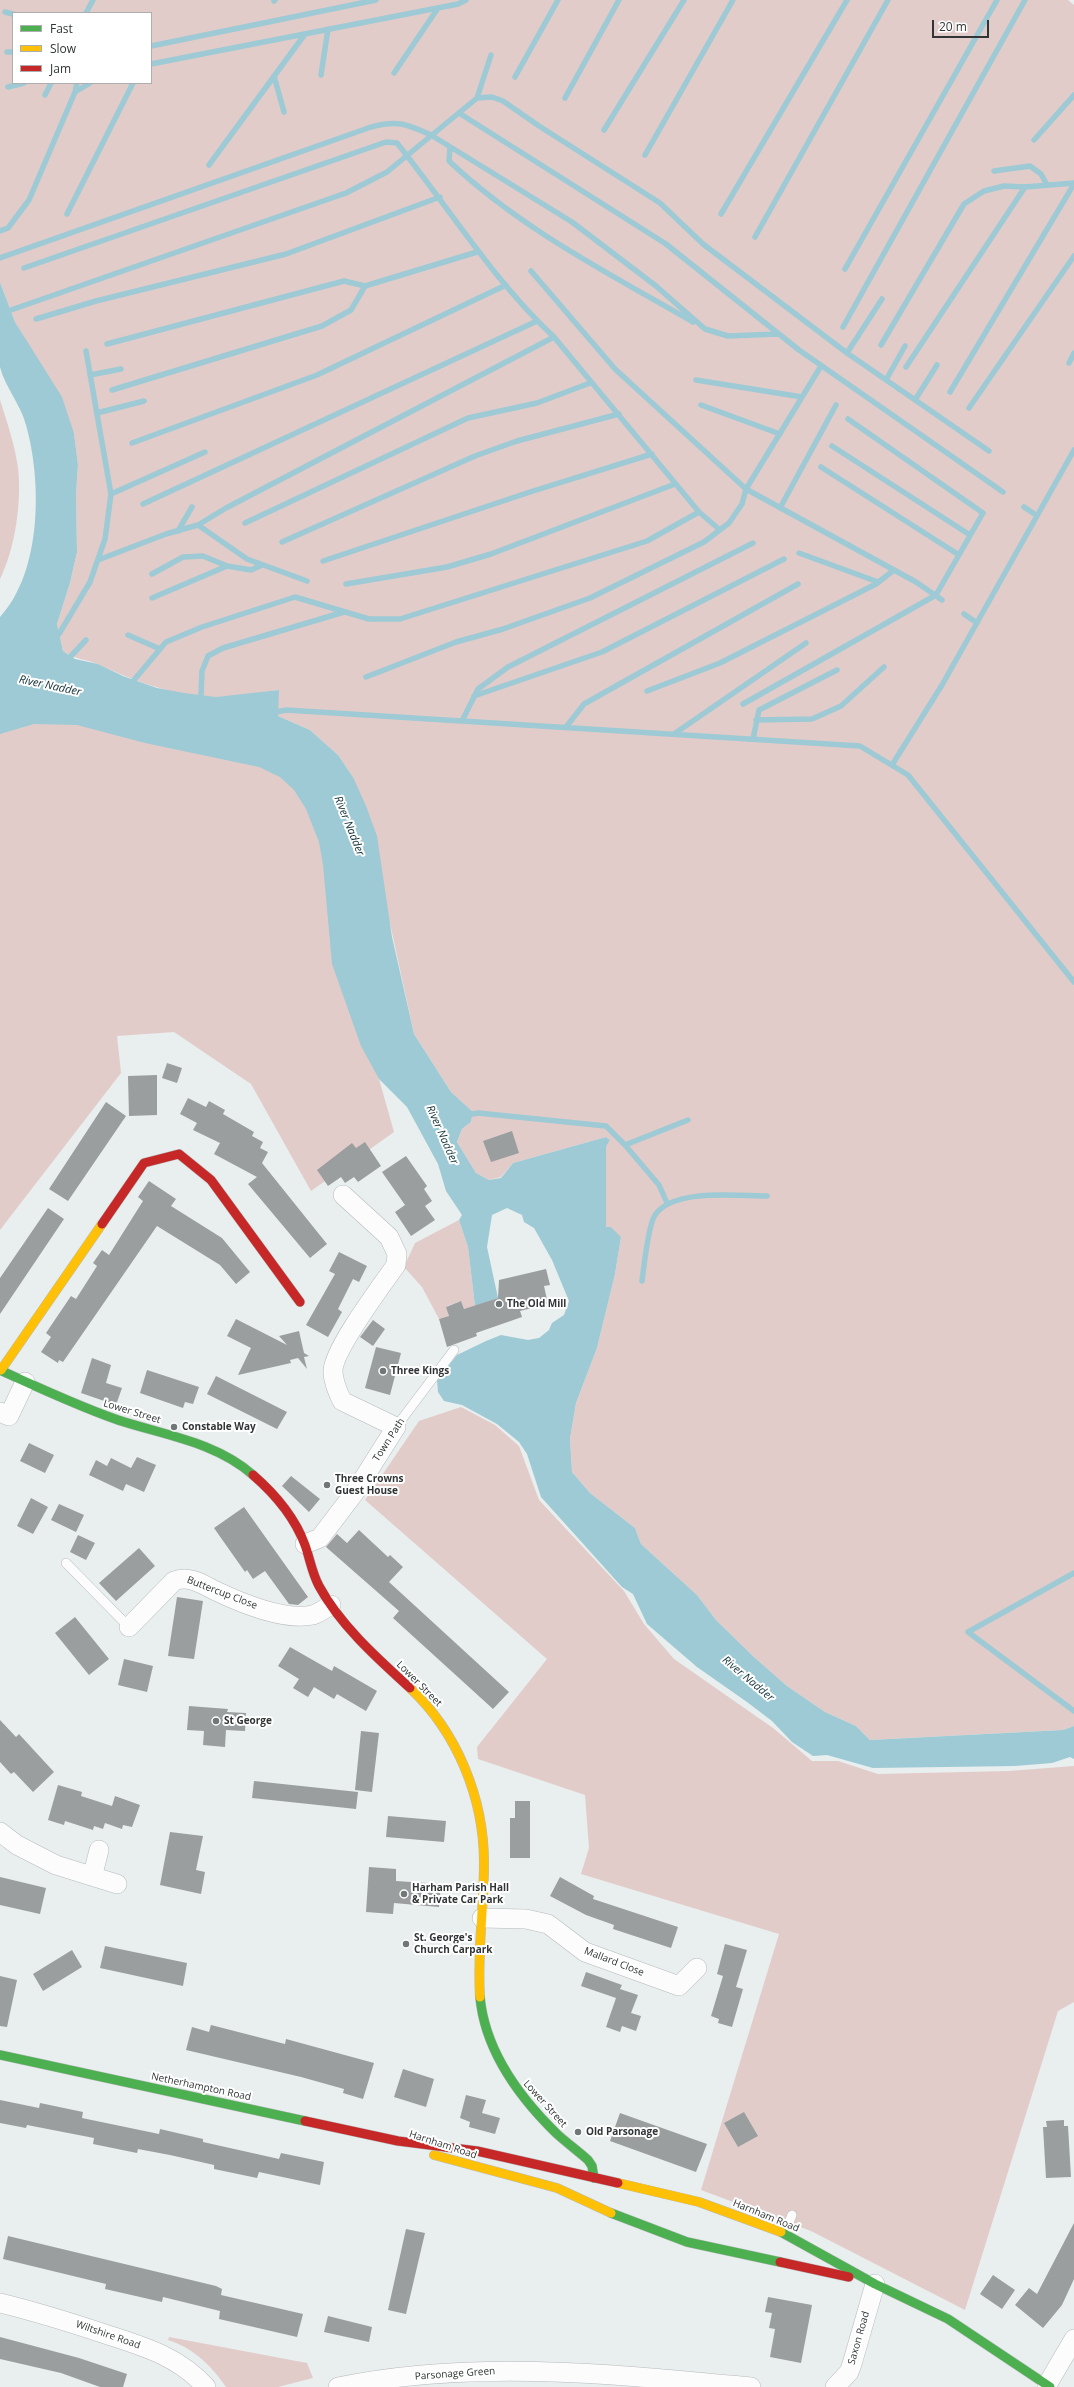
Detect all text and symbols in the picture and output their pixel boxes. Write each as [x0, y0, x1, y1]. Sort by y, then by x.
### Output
legend [12, 12, 152, 84]
scale bar [934, 12, 991, 38]
text: 20 m [939, 18, 967, 35]
text: Fast [50, 20, 73, 37]
text: Slow [50, 40, 76, 57]
text: Jam [50, 60, 71, 77]
water label: River Nadder [18, 673, 82, 699]
water label: River Nadder [331, 794, 367, 858]
water label: River Nadder [423, 1103, 461, 1167]
place label: The Old Mill [507, 1298, 566, 1310]
marker: The Old Mill [494, 1299, 504, 1309]
place label: Three Kings [391, 1365, 449, 1377]
marker: Three Kings [378, 1366, 388, 1376]
street label: Lower Street [102, 1398, 162, 1426]
street label: Town Path [371, 1416, 407, 1464]
place label: Constable Way [182, 1421, 256, 1433]
marker: Constable Way [169, 1422, 179, 1432]
place label: Three Crowns Guest House [335, 1473, 404, 1496]
marker: Three Crowns Guest House [322, 1480, 332, 1490]
street label: Buttercup Close [185, 1574, 259, 1612]
water label: River Nadder [720, 1654, 776, 1704]
street label: Lower Street [394, 1659, 444, 1709]
place label: St George [224, 1715, 272, 1727]
marker: St George [211, 1716, 221, 1726]
place label: Harham Parish Hall & Private Car Park [412, 1882, 509, 1906]
marker: Harham Parish Hall & Private Car Park [399, 1889, 409, 1899]
place label: St. George's Church Carpark [414, 1932, 492, 1956]
marker: St. George's Church Carpark [401, 1939, 411, 1949]
street label: Mallard Close [582, 1945, 646, 1979]
street label: Netherhampton Road [150, 2071, 252, 2103]
street label: Lower Street [521, 2078, 569, 2130]
place label: Old Parsonage [586, 2126, 658, 2138]
marker: Old Parsonage [573, 2127, 583, 2137]
street label: Harnham Road [408, 2128, 478, 2162]
street label: Harnham Road [731, 2197, 801, 2235]
street label: Saxon Road [846, 2310, 872, 2366]
street label: Wiltshire Road [74, 2318, 142, 2352]
street label: Parsonage Green [414, 2365, 496, 2383]

